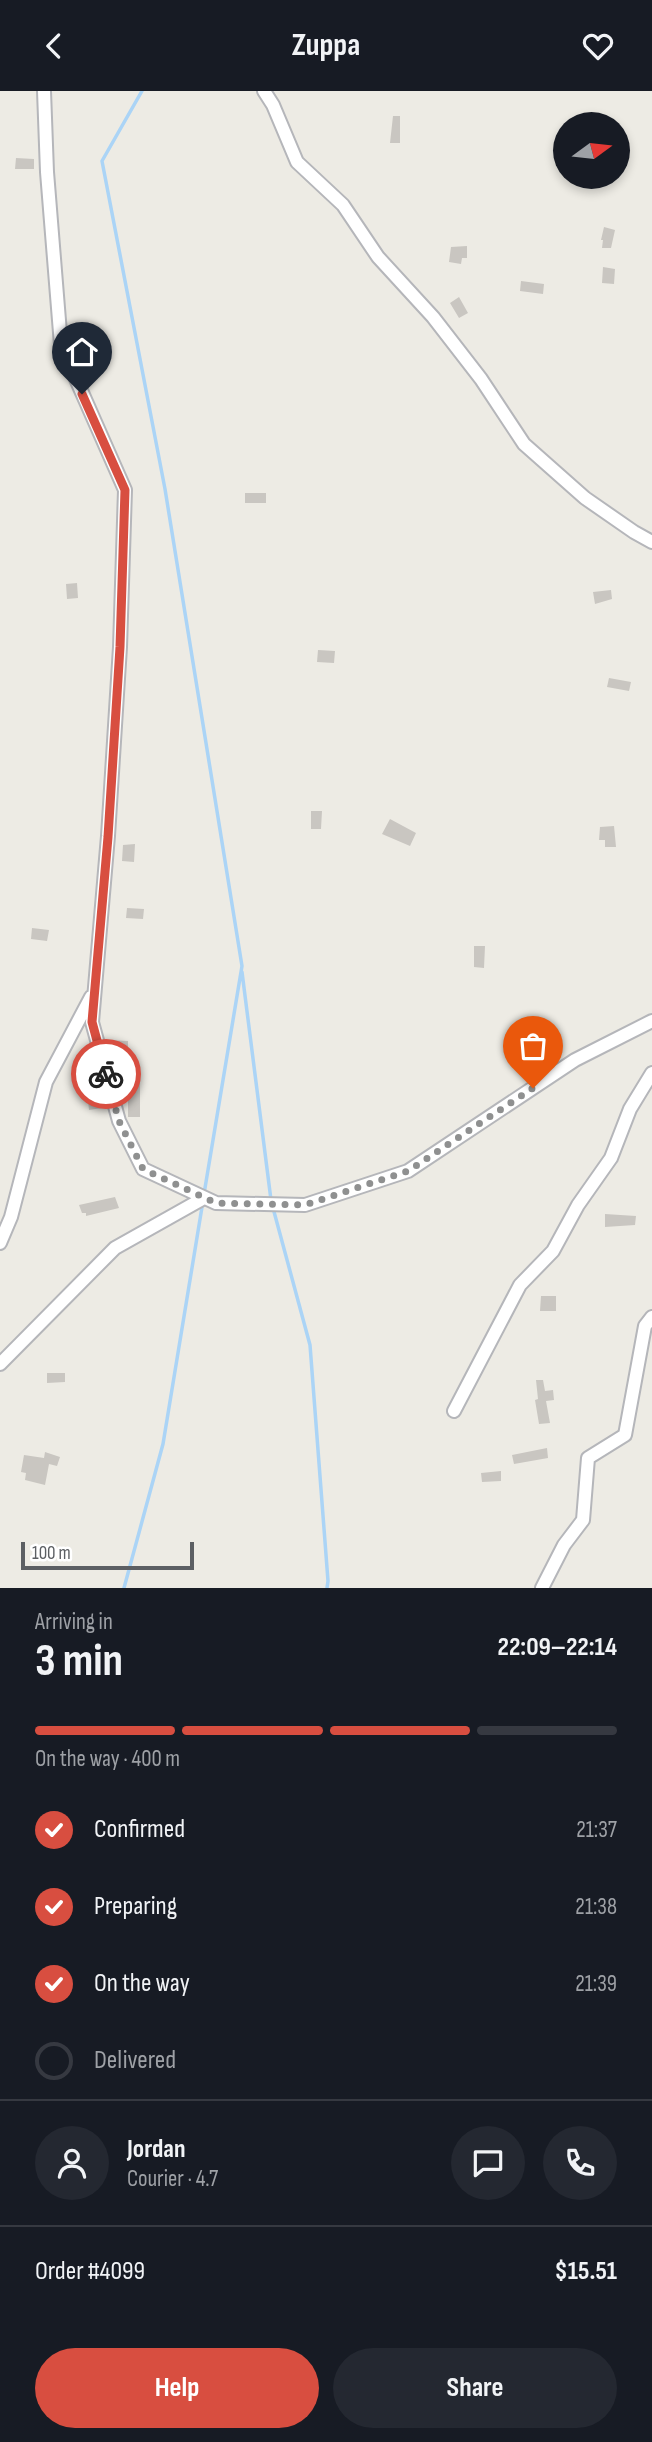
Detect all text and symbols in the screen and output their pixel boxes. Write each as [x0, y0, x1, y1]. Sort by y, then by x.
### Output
text: Zuppa [292, 26, 360, 65]
icon: back [35, 27, 73, 65]
icon: heart [579, 27, 617, 65]
north arrow [553, 112, 630, 189]
map controls [553, 112, 630, 189]
pin [52, 322, 112, 394]
icon: home [63, 333, 101, 371]
pin [503, 1016, 563, 1088]
icon: bag [514, 1027, 552, 1065]
courier [71, 1039, 141, 1109]
icon: bike [87, 1055, 125, 1093]
scale bar [21, 1539, 194, 1571]
text: 100 m [32, 1542, 71, 1565]
text: Arriving in [35, 1608, 113, 1636]
text: 22:09–22:14 [498, 1632, 617, 1663]
text: 3 min [35, 1634, 123, 1689]
text: On the way · 400 m [35, 1745, 180, 1773]
icon: check [35, 1811, 73, 1849]
text: Confirmed [94, 1814, 185, 1845]
text: 21:37 [576, 1816, 617, 1844]
icon: check [35, 1888, 73, 1926]
text: Preparing [94, 1891, 177, 1922]
text: 21:38 [575, 1893, 617, 1921]
icon: check [35, 1965, 73, 2003]
text: On the way [94, 1968, 190, 1999]
text: 21:39 [575, 1970, 617, 1998]
text: Delivered [94, 2045, 176, 2076]
button: person [35, 2126, 109, 2200]
button: chat [451, 2126, 525, 2200]
button: phone [543, 2126, 617, 2200]
text: Jordan [127, 2134, 185, 2165]
text: Courier · 4.7 [127, 2165, 218, 2193]
text: Order #4099 [35, 2256, 145, 2287]
text: $15.51 [555, 2256, 617, 2287]
button: Help [35, 2348, 319, 2428]
button: Share [333, 2348, 617, 2428]

